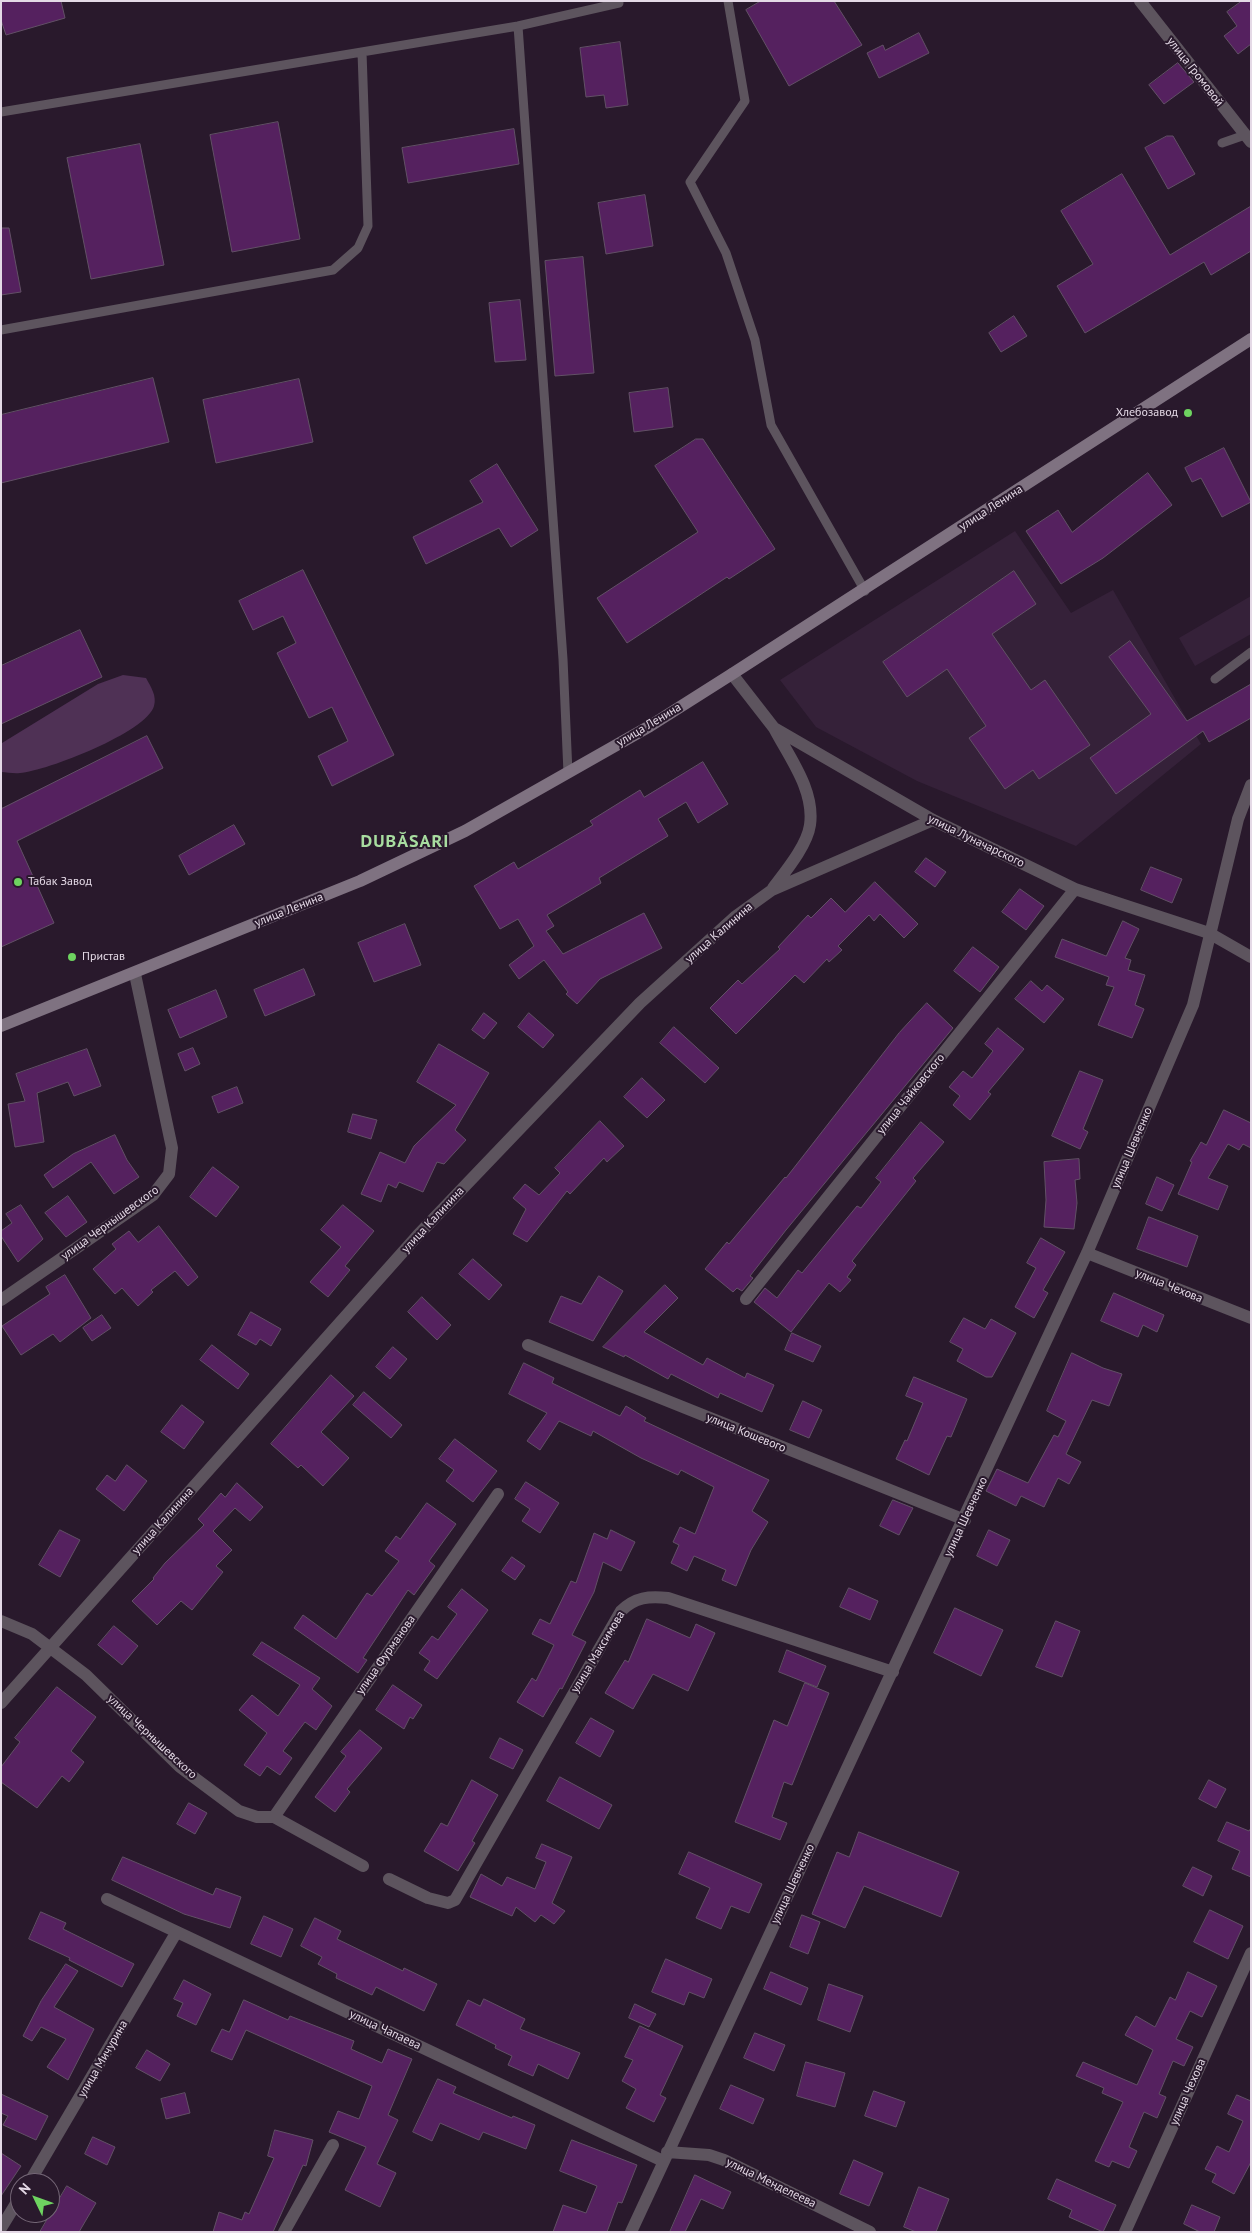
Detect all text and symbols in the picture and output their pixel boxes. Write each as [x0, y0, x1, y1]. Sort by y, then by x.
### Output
street label: улица Громовой [1164, 35, 1226, 109]
place label: Хлебозавод [1116, 406, 1178, 420]
marker: Хлебозавод [1182, 407, 1194, 419]
street label: улица Ленина [957, 482, 1025, 534]
street label: улица Ленина [614, 700, 684, 750]
street label: улица Луначарского [925, 811, 1027, 871]
district label: DUBĂSARI [360, 831, 450, 853]
place label: Табак Завод [28, 875, 92, 889]
marker: Табак Завод [12, 876, 24, 888]
street label: улица Ленина [253, 890, 325, 930]
street label: улица Калинина [682, 900, 756, 966]
place label: Пристав [82, 950, 125, 964]
marker: Пристав [66, 951, 78, 963]
street label: улица Чайковского [874, 1051, 948, 1137]
street label: улица Шевченко [1108, 1105, 1156, 1191]
street label: улица Чернышевского [58, 1183, 162, 1263]
street label: улица Калинина [399, 1184, 467, 1256]
street label: улица Чехова [1133, 1266, 1205, 1306]
street label: улица Кошевого [704, 1410, 788, 1456]
street label: улица Шевченко [941, 1475, 991, 1559]
street label: улица Калинина [129, 1485, 197, 1557]
street label: улица Максимова [568, 1608, 628, 1696]
street label: улица Фурманова [353, 1613, 419, 1697]
street label: улица Чернышевского [104, 1692, 200, 1782]
street label: улица Шевченко [768, 1842, 818, 1926]
street label: улица Чапаева [347, 2007, 423, 2053]
street label: улица Мичурина [75, 2018, 131, 2100]
street label: улица Чехова [1167, 2057, 1209, 2127]
street label: улица Менделеева [724, 2155, 818, 2211]
north arrow [10, 2173, 60, 2223]
text: N [15, 2179, 34, 2198]

